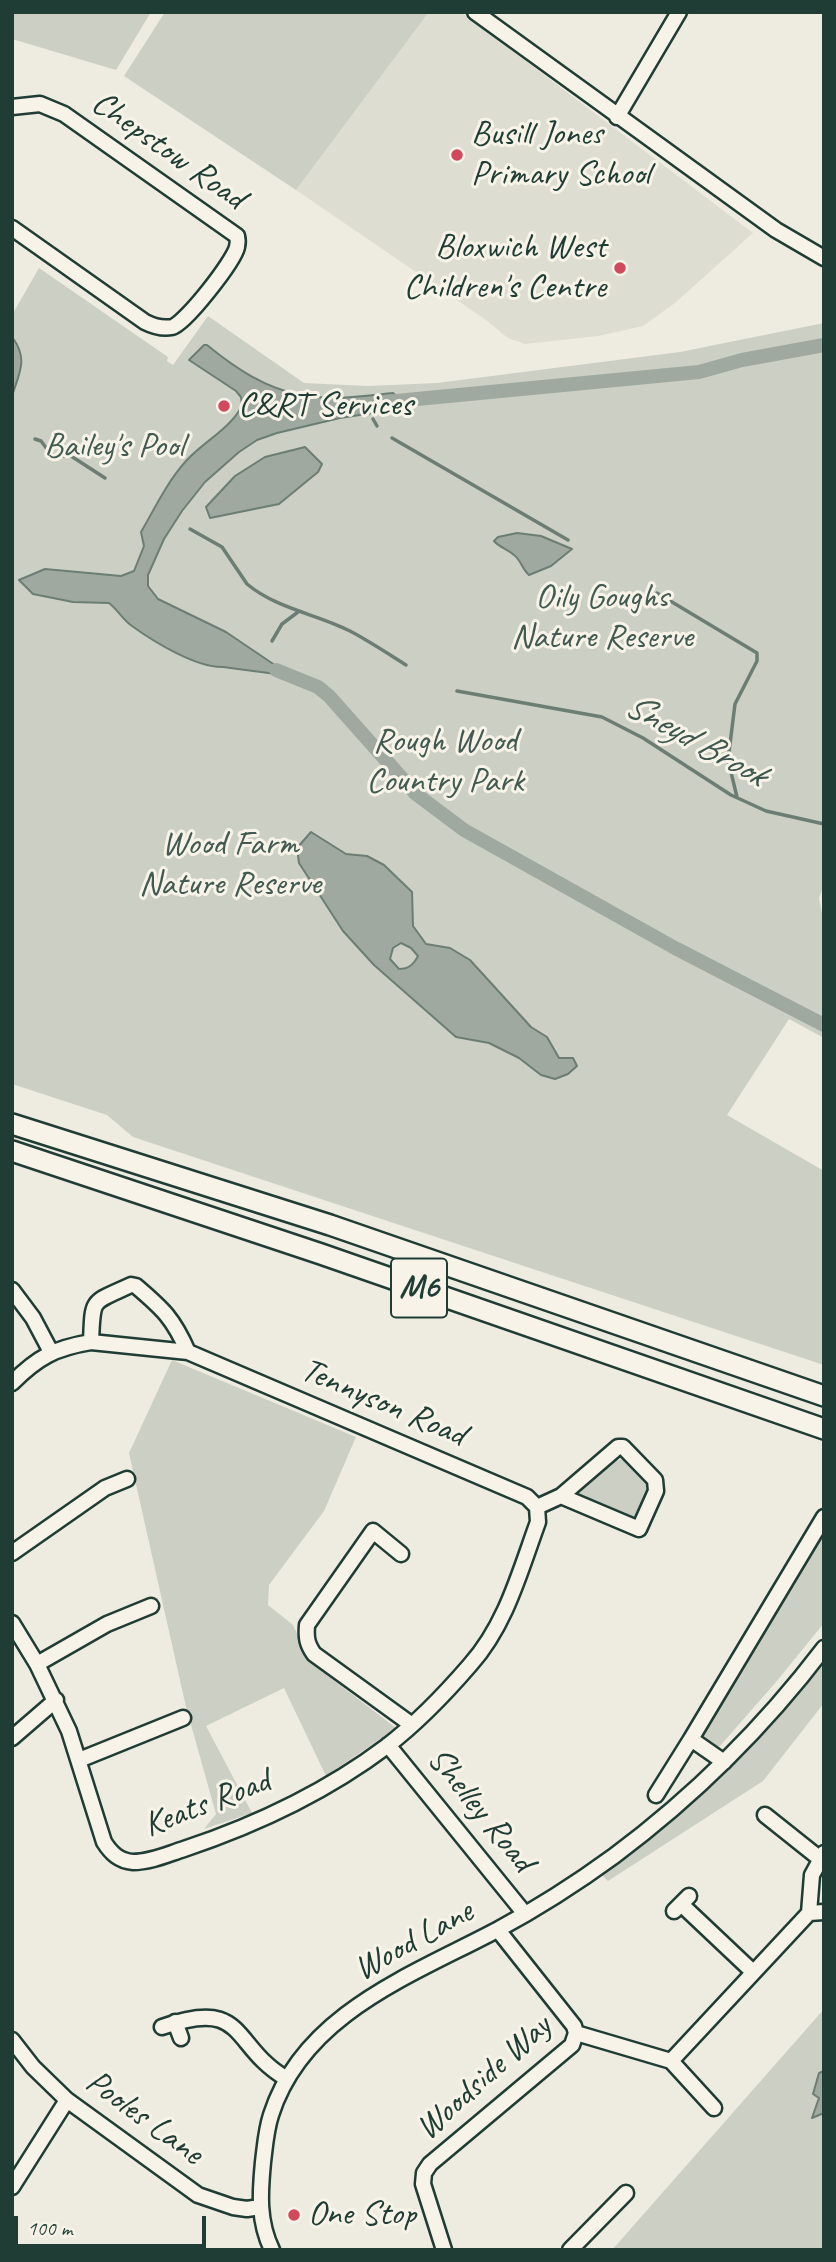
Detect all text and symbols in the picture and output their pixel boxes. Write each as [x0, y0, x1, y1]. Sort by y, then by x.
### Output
street label: Chepstow Road [83, 83, 253, 219]
place label: Busill Jones Primary School [471, 114, 650, 196]
marker: Busill Jones Primary School [449, 147, 465, 163]
place label: Bloxwich West Children's Centre [404, 227, 606, 309]
marker: Bloxwich West Children's Centre [612, 260, 628, 276]
place label: C&RT Services [238, 385, 412, 427]
marker: C&RT Services [216, 398, 232, 414]
park label: Bailey's Pool [44, 426, 184, 468]
park label: Oily Goughs Nature Reserve [511, 577, 693, 659]
water label: Sneyd Brook [617, 684, 773, 798]
park label: Rough Wood Country Park [366, 721, 524, 803]
park label: Wood Farm Nature Reserve [139, 824, 321, 906]
road number: M6 [391, 1258, 447, 1318]
street label: Tennyson Road [294, 1350, 472, 1456]
street label: Shelley Road [417, 1739, 543, 1881]
street label: Keats Road [138, 1761, 276, 1847]
street label: Wood Lane [347, 1891, 481, 1991]
street label: Woodside Way [408, 2006, 560, 2150]
street label: Pooles Lane [77, 2061, 211, 2175]
place label: One Stop [308, 2194, 416, 2236]
scale bar [18, 2202, 210, 2246]
marker: One Stop [286, 2207, 302, 2223]
text: 100 m [27, 2215, 72, 2241]

